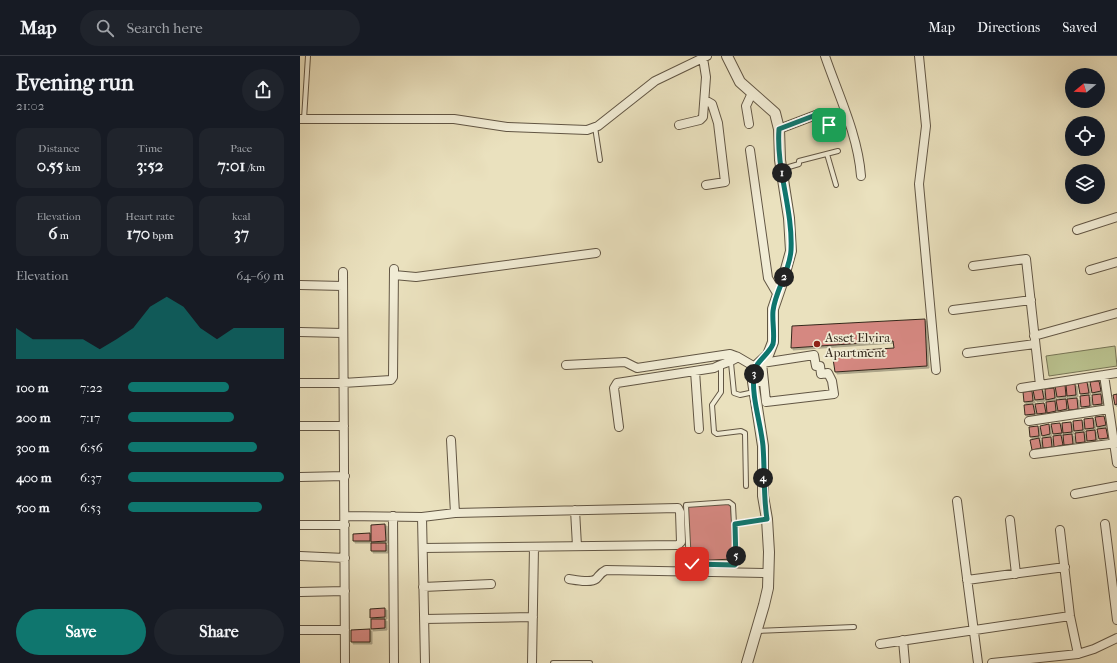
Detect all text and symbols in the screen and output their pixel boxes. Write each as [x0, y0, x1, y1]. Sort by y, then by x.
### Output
search box [80, 10, 360, 46]
text: Map [20, 17, 56, 39]
icon: search [94, 17, 116, 39]
text: Search here [126, 19, 203, 37]
text: Map [928, 19, 955, 36]
text: Directions [977, 19, 1040, 36]
text: Saved [1062, 19, 1097, 36]
north arrow [1065, 68, 1105, 108]
map controls [1065, 68, 1105, 204]
button: share [242, 69, 284, 111]
text: Evening run [16, 70, 134, 96]
text: 21:02 [16, 98, 44, 113]
pin [812, 108, 846, 142]
icon: arrive [818, 114, 840, 136]
button: locate [1065, 116, 1105, 156]
text: Distance [38, 142, 79, 155]
text: Time [137, 142, 162, 155]
text: Pace [230, 142, 252, 155]
text: 0.55 [37, 155, 63, 175]
text: 3:52 [136, 155, 164, 175]
text: 7:01 [218, 155, 245, 175]
text: km [63, 161, 81, 174]
text: /km [245, 161, 265, 174]
pin: 1 [772, 163, 792, 183]
button: layers [1065, 164, 1105, 204]
text: 1 [780, 166, 784, 179]
text: Elevation [36, 210, 81, 223]
text: Heart rate [125, 210, 175, 223]
text: kcal [232, 210, 251, 223]
text: 6 [48, 223, 58, 243]
text: 170 [127, 223, 150, 243]
text: 37 [234, 223, 249, 243]
text: m [58, 229, 69, 242]
text: bpm [150, 229, 173, 242]
pin: 2 [774, 267, 794, 287]
text: Elevation [16, 268, 69, 283]
text: 64–69 m [236, 268, 284, 283]
text: 2 [781, 270, 787, 283]
place label: Asset Elvira Apartment [824, 330, 891, 360]
marker: Asset Elvira Apartment [812, 339, 822, 349]
pin: 3 [744, 364, 764, 384]
text: 3 [752, 367, 756, 380]
text: 100 m [16, 380, 49, 395]
text: 7:22 [80, 380, 103, 395]
text: 200 m [16, 410, 51, 425]
text: 7:17 [80, 410, 100, 425]
text: 300 m [16, 440, 49, 455]
text: 6:56 [80, 440, 103, 455]
pin: 4 [753, 468, 773, 488]
text: 400 m [16, 470, 52, 485]
text: 6:37 [80, 470, 102, 485]
text: 4 [760, 471, 766, 484]
text: 500 m [16, 500, 50, 515]
text: 6:53 [80, 500, 101, 515]
pin: 5 [726, 546, 746, 566]
pin [675, 547, 709, 581]
text: 5 [734, 549, 738, 562]
icon: check [681, 553, 703, 575]
button: Save [16, 609, 146, 655]
button: Share [154, 609, 284, 655]

